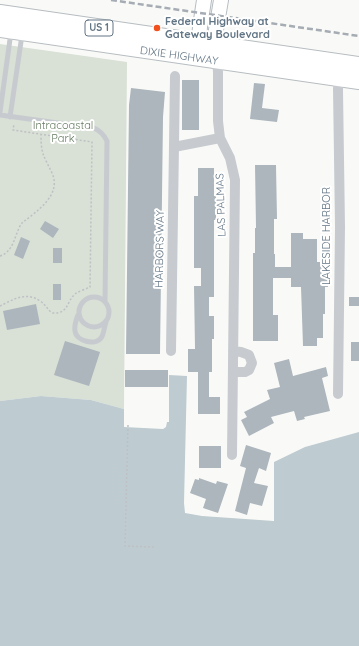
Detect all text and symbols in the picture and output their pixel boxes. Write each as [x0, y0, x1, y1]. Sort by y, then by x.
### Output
place label: Federal Highway at Gateway Boulevard [165, 15, 270, 41]
road number: US 1 [85, 20, 113, 36]
marker: Federal Highway at Gateway Boulevard [152, 23, 162, 33]
street label: DIXIE HIGHWAY [139, 44, 219, 68]
park label: Intracoastal Park [33, 119, 93, 145]
street label: LAS PALMAS [213, 173, 229, 237]
street label: LAKESIDE HARBOR [320, 187, 334, 285]
street label: HARBORS WAY [153, 210, 167, 288]

